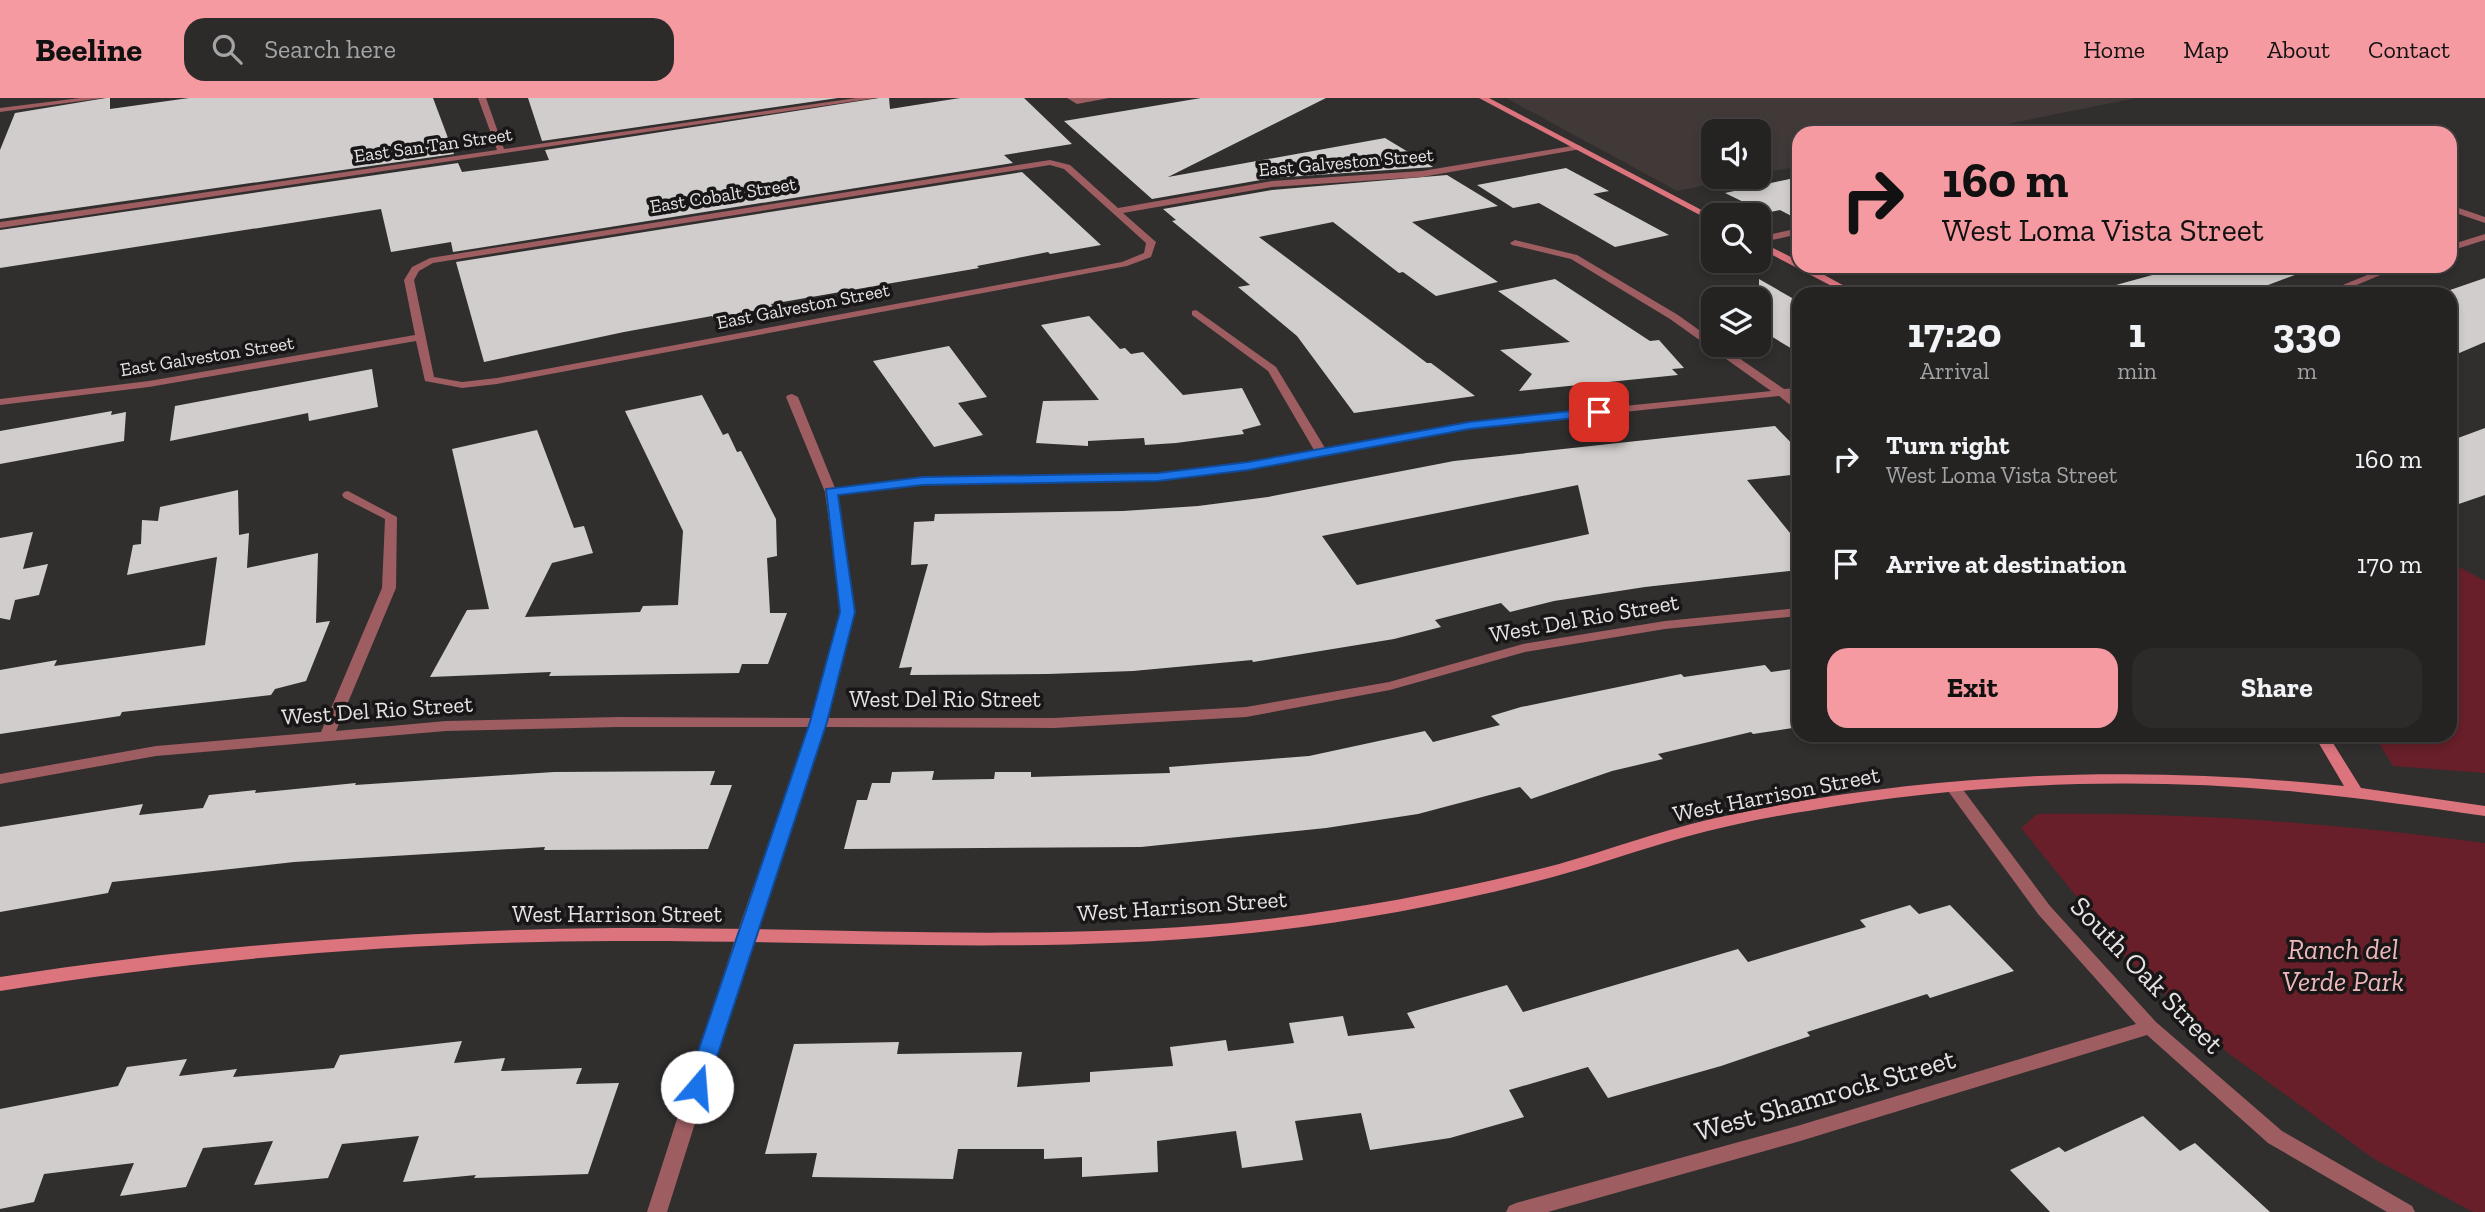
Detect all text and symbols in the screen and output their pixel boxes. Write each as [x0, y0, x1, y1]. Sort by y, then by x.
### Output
search box [184, 18, 674, 81]
text: Beeline [35, 30, 142, 69]
icon: search [208, 30, 246, 68]
text: Search here [264, 33, 396, 65]
text: Home [2083, 35, 2145, 64]
text: Map [2183, 35, 2229, 64]
text: About [2267, 35, 2330, 64]
text: Contact [2368, 35, 2450, 64]
map controls [1701, 119, 1771, 357]
button: sound [1701, 119, 1771, 189]
street label: East San Tan Street [352, 122, 514, 168]
street label: East Galveston Street [1257, 143, 1435, 181]
text: 160 m [1942, 151, 2068, 210]
icon: right [1827, 154, 1918, 245]
street label: East Cobalt Street [648, 172, 798, 218]
button: search [1701, 203, 1771, 273]
text: West Loma Vista Street [1942, 211, 2264, 249]
street label: East Galveston Street [715, 278, 891, 334]
button: layers [1701, 287, 1771, 357]
text: 17:20 [1908, 307, 2002, 358]
text: 1 [2129, 307, 2146, 358]
text: 330 [2272, 307, 2341, 358]
street label: East Galveston Street [118, 331, 296, 381]
text: Arrival [1920, 357, 1989, 385]
text: min [2117, 357, 2157, 385]
text: m [2297, 357, 2317, 385]
pin [1569, 382, 1629, 442]
icon: arrive [1580, 393, 1618, 431]
text: Turn right [1886, 429, 2009, 461]
icon: right [1827, 440, 1865, 478]
text: 160 m [2355, 443, 2422, 475]
text: West Loma Vista Street [1886, 461, 2117, 489]
icon: arrive [1827, 545, 1865, 583]
text: Arrive at destination [1886, 548, 2126, 580]
text: 170 m [2357, 548, 2422, 580]
street label: West Del Rio Street [1487, 587, 1681, 648]
button: Exit [1827, 648, 2118, 728]
button: Share [2132, 648, 2422, 728]
street label: West Del Rio Street [849, 685, 1041, 713]
street label: West Del Rio Street [280, 689, 474, 731]
street label: West Harrison Street [1670, 760, 1882, 828]
street label: West Harrison Street [1076, 885, 1288, 927]
street label: South Oak Street [2064, 890, 2231, 1061]
street label: West Harrison Street [512, 900, 722, 928]
park label: Ranch del Verde Park [2282, 933, 2404, 998]
street label: West Shamrock Street [1691, 1042, 1959, 1148]
position arrow [660, 1050, 734, 1124]

